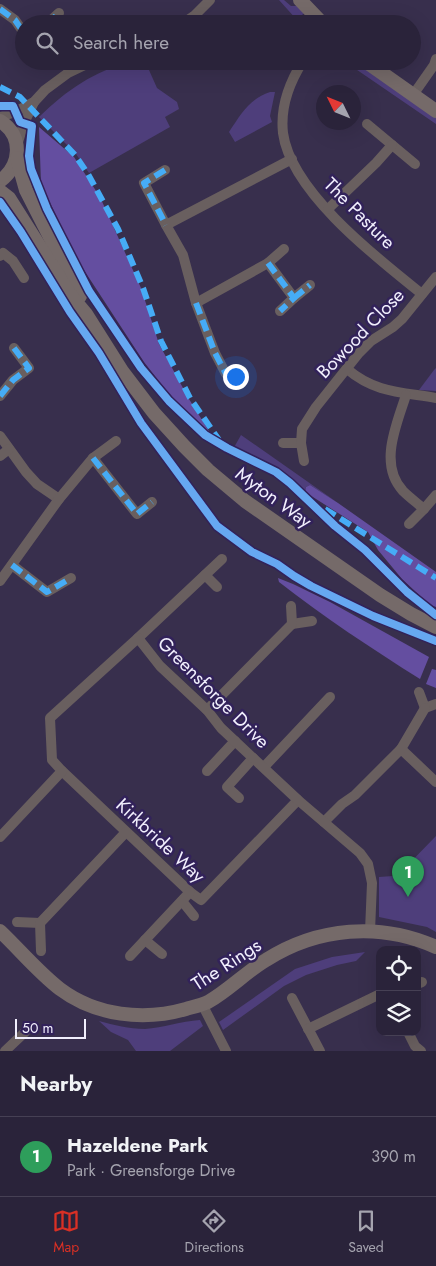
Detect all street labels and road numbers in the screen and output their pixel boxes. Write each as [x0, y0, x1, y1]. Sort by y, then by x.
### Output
street label: The Pasture [318, 171, 402, 255]
street label: Bowood Close [310, 282, 410, 384]
street label: Myton Way [230, 460, 318, 535]
street label: Greensforge Drive [152, 630, 276, 755]
street label: Kirkbride Way [110, 792, 212, 889]
street label: The Rings [186, 932, 267, 997]

